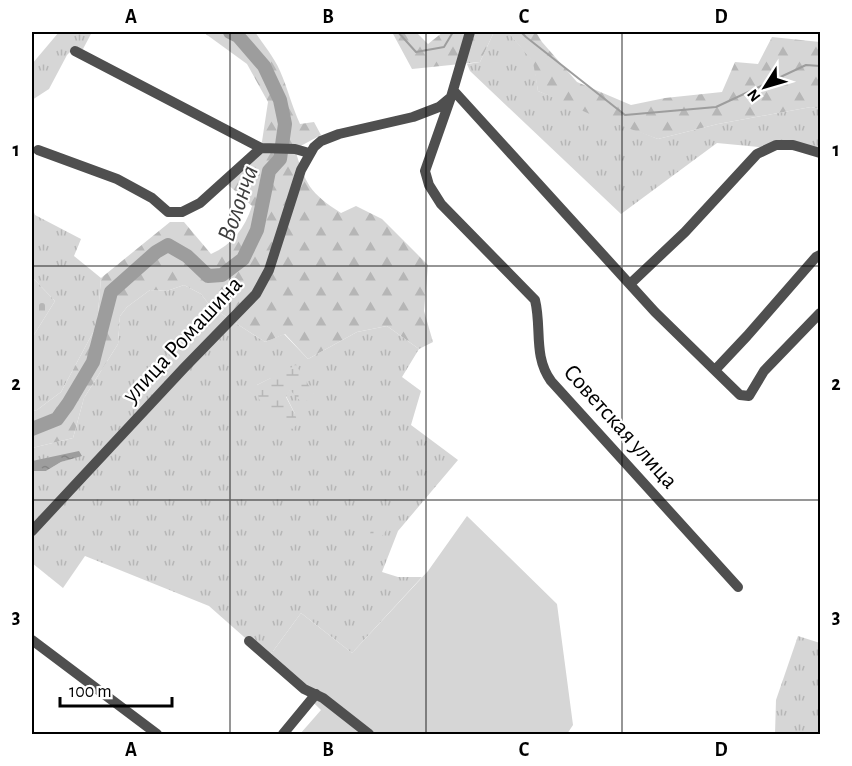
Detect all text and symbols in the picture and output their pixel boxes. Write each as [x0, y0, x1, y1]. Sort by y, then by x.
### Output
text: A [125, 7, 137, 27]
text: B [322, 7, 334, 27]
text: C [519, 7, 530, 27]
text: D [714, 7, 728, 27]
north arrow [735, 57, 795, 117]
text: N [744, 86, 764, 105]
text: 1 [12, 140, 20, 160]
text: 1 [832, 140, 840, 160]
water label: Волонча [213, 162, 263, 245]
street label: улица Ромашина [118, 272, 247, 408]
street label: Советская улица [558, 360, 682, 493]
text: 2 [11, 374, 21, 394]
text: 2 [831, 374, 841, 394]
text: 3 [12, 607, 20, 627]
text: 3 [832, 607, 840, 627]
scale bar [60, 670, 172, 708]
text: 100 m [69, 683, 112, 701]
text: A [125, 740, 137, 760]
text: B [322, 740, 334, 760]
text: C [519, 740, 530, 760]
text: D [714, 740, 728, 760]

